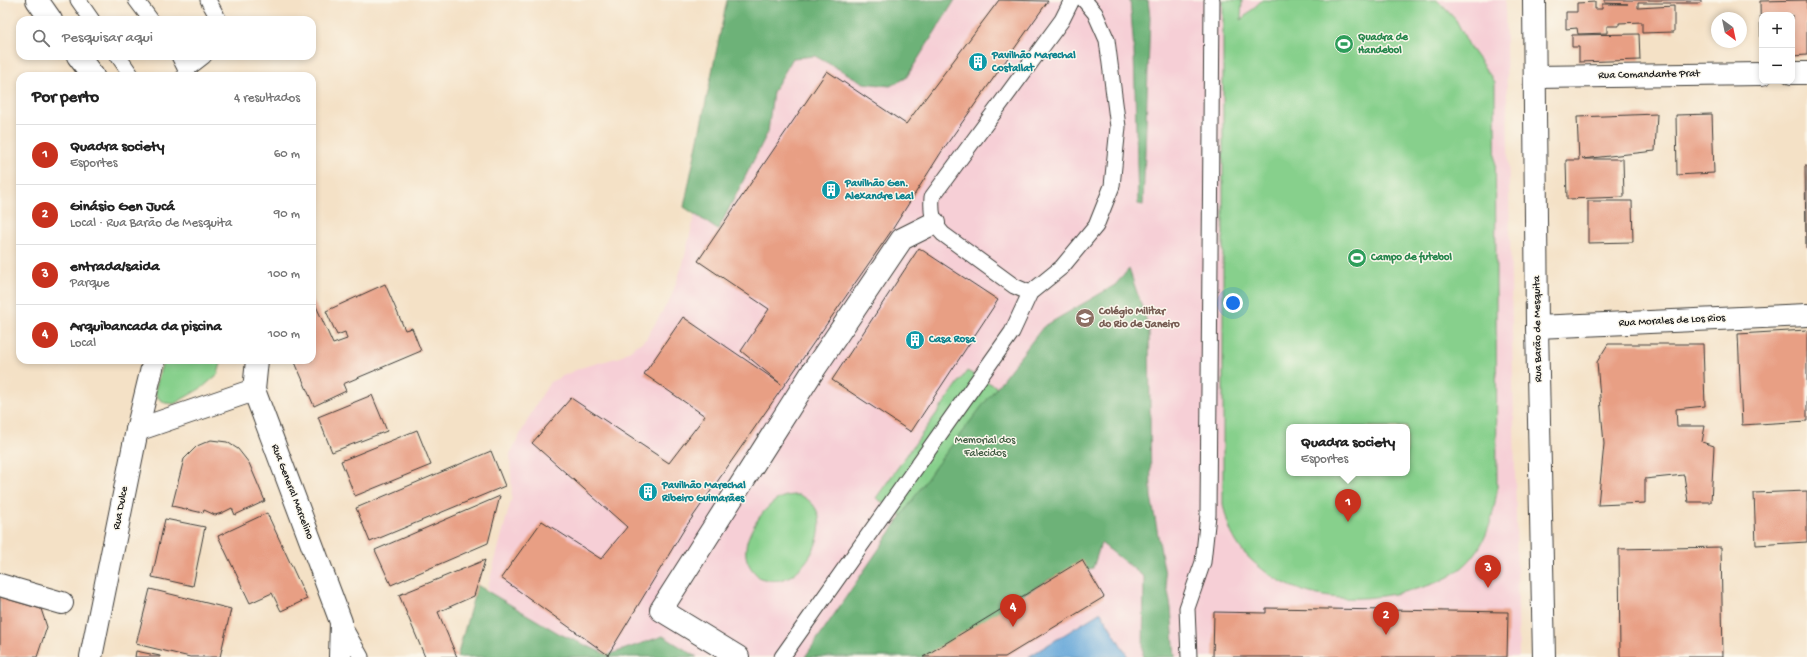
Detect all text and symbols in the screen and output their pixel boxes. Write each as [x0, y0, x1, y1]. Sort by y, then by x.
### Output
north arrow [1711, 12, 1747, 48]
map controls [1759, 12, 1795, 84]
button: + [1759, 12, 1795, 48]
search box [16, 16, 316, 60]
icon: search [30, 27, 52, 49]
text: Pesquisar aqui [62, 29, 153, 47]
place label: Quadra de Handebol [1358, 32, 1409, 57]
sports icon: Quadra de Handebol [1333, 33, 1355, 55]
button: − [1759, 48, 1795, 84]
place label: Pavilhão Marechal Costallat [991, 50, 1076, 75]
building icon: Pavilhão Marechal Costallat [967, 51, 989, 73]
street label: Rua Comandante Prat [1598, 68, 1701, 82]
text: Por perto [32, 88, 99, 108]
text: 4 resultados [234, 91, 300, 106]
text: Quadra society [70, 138, 164, 156]
text: 1 [42, 147, 48, 162]
text: 60 m [274, 147, 300, 162]
text: Esportes [70, 156, 117, 171]
place label: Pavilhão Gen. Alexandre Leal [844, 178, 914, 203]
building icon: Pavilhão Gen. Alexandre Leal [820, 179, 842, 201]
text: Ginásio Gen Jucá [70, 198, 175, 216]
text: 2 [42, 207, 48, 222]
text: 90 m [274, 207, 300, 222]
text: Local · Rua Barão de Mesquita [70, 216, 232, 231]
sports icon: Campo de futebol [1346, 247, 1368, 269]
place label: Campo de futebol [1370, 251, 1453, 264]
text: entrada/saida [70, 258, 160, 276]
text: 3 [42, 267, 48, 282]
text: 100 m [268, 267, 300, 282]
street label: Rua Barão de Mesquita [1531, 275, 1545, 382]
text: Parque [70, 276, 110, 291]
your location [1223, 293, 1243, 313]
place label: Colégio Militar do Rio de Janeiro [1098, 305, 1180, 331]
school or university icon: Colégio Militar do Rio de Janeiro [1074, 307, 1096, 329]
street label: Rua Morales de Los Rios [1618, 312, 1727, 330]
text: Arquibancada da piscina [70, 318, 222, 336]
text: 4 [42, 327, 48, 342]
text: 100 m [268, 327, 300, 342]
building icon: Casa Rosa [904, 329, 926, 351]
place label: Casa Rosa [928, 334, 976, 346]
text: Local [70, 336, 96, 351]
popup [1286, 424, 1410, 476]
text: Quadra society [1301, 434, 1395, 452]
park label: Memorial dos Falecidos [955, 435, 1016, 460]
street label: Rua General Marcelino [268, 443, 316, 542]
text: Esportes [1301, 452, 1348, 467]
place label: Pavilhão Marechal Ribeiro Guimarães [661, 480, 746, 505]
building icon: Pavilhão Marechal Ribeiro Guimarães [637, 481, 659, 503]
street label: Rua Dulce [111, 485, 131, 531]
pin: 1 [1335, 489, 1361, 522]
pin: 3 [1475, 555, 1501, 588]
pin: 4 [1000, 594, 1026, 627]
pin: 2 [1373, 602, 1399, 635]

